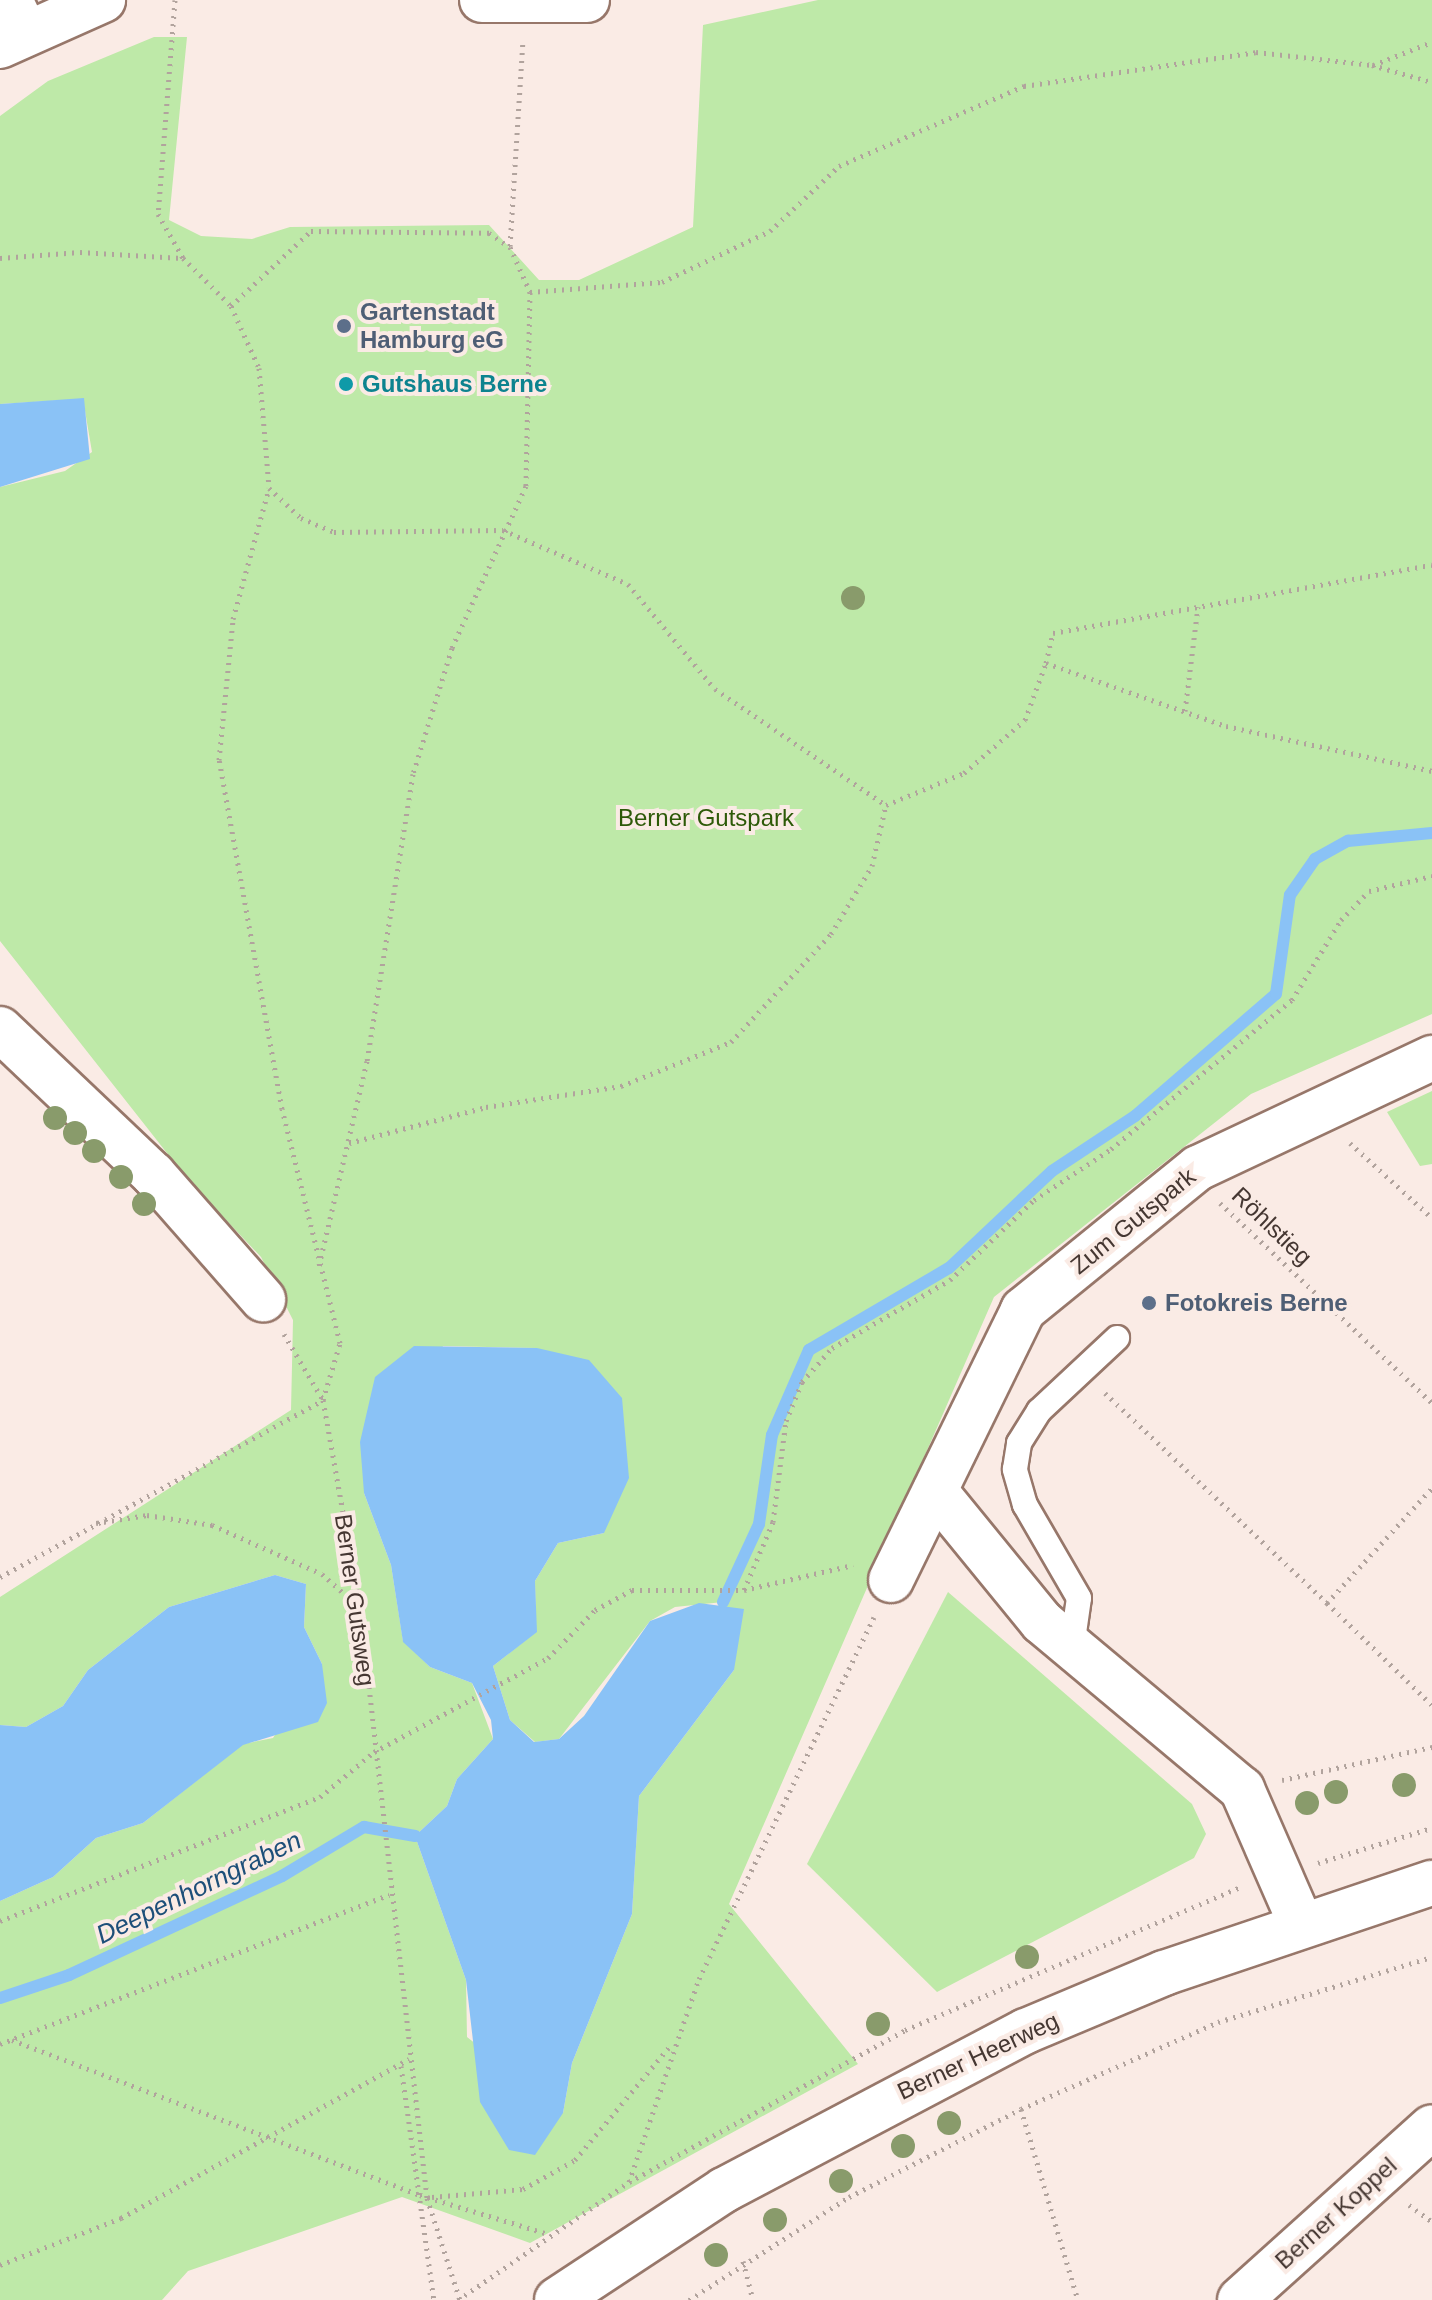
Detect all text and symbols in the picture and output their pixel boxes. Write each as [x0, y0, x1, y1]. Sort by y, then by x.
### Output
place label: Gartenstadt Hamburg eG [360, 298, 504, 354]
marker: Gartenstadt Hamburg eG [335, 317, 353, 335]
place label: Gutshaus Berne [362, 370, 547, 398]
marker: Gutshaus Berne [337, 375, 355, 393]
park label: Berner Gutspark [618, 804, 794, 832]
street label: Zum Gutspark [1065, 1162, 1201, 1280]
street label: Röhlstieg [1226, 1181, 1318, 1271]
place label: Fotokreis Berne [1165, 1289, 1348, 1317]
marker: Fotokreis Berne [1140, 1294, 1158, 1312]
street label: Berner Gutsweg [329, 1512, 381, 1688]
water label: Deepenhorngraben [91, 1825, 307, 1951]
street label: Berner Heerweg [893, 2006, 1063, 2106]
street label: Berner Koppel [1269, 2151, 1403, 2275]

